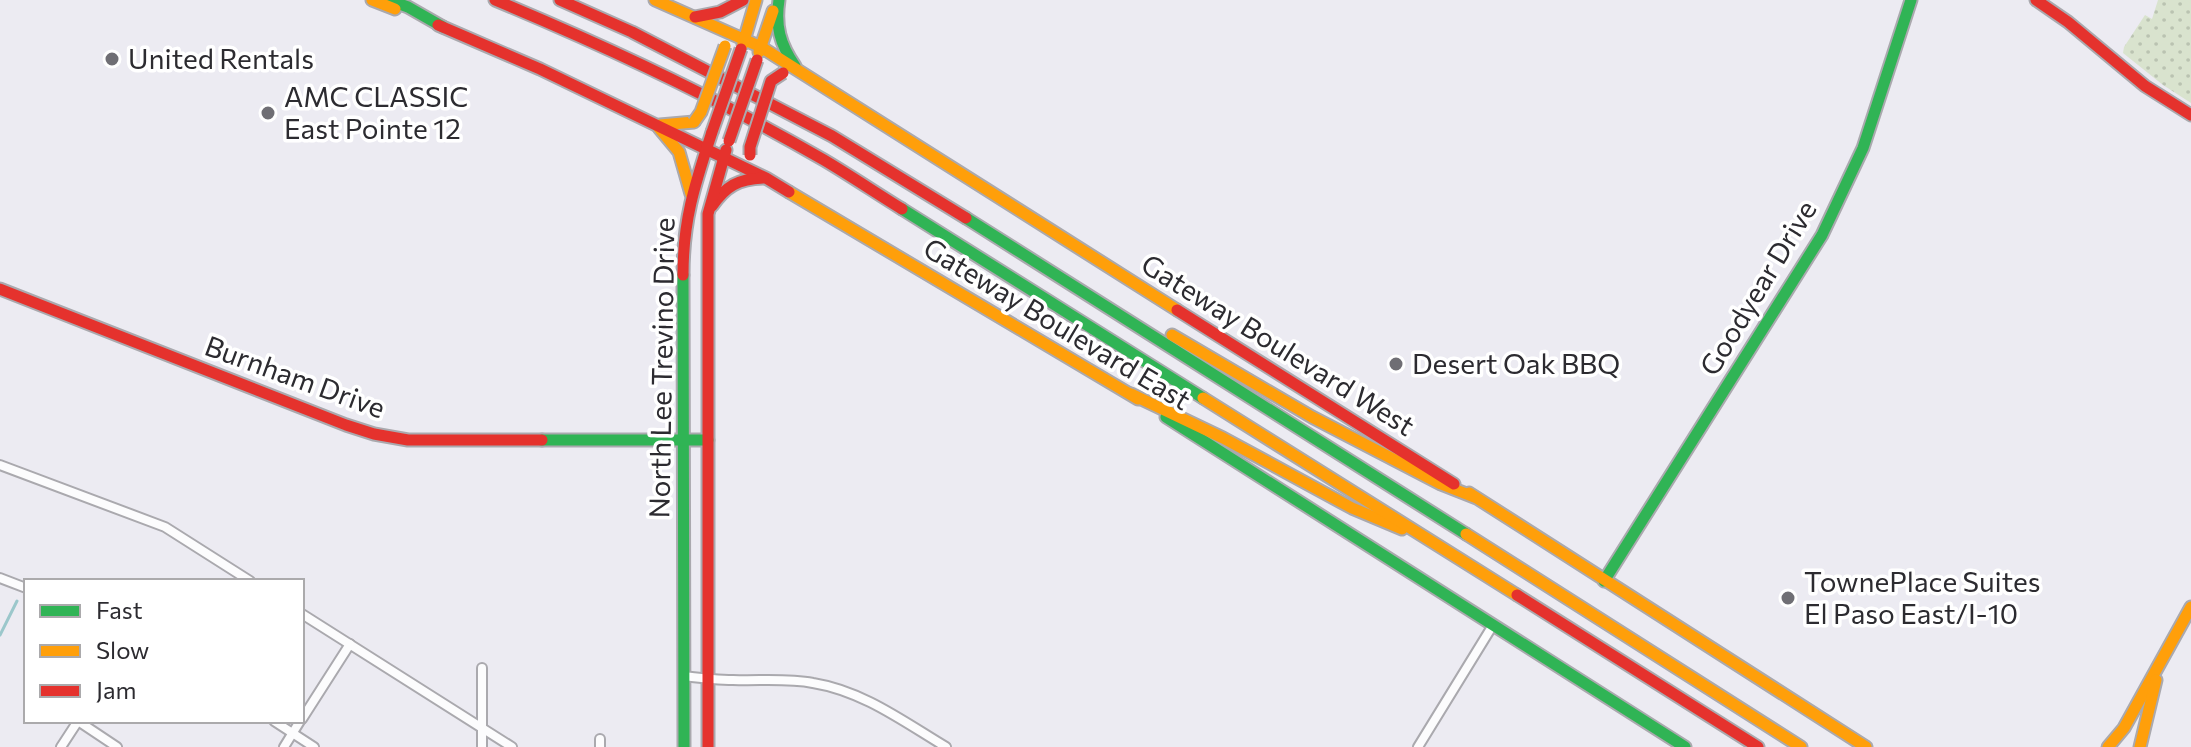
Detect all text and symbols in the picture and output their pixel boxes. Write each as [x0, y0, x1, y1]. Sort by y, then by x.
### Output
place label: United Rentals [128, 41, 314, 75]
marker: United Rentals [103, 50, 121, 68]
place label: AMC CLASSIC East Pointe 12 [284, 79, 469, 145]
marker: AMC CLASSIC East Pointe 12 [259, 104, 277, 122]
street label: Goodyear Drive [1692, 194, 1823, 381]
street label: North Lee Trevino Drive [641, 217, 681, 519]
street label: Gateway Boulevard East [918, 230, 1197, 416]
street label: Gateway Boulevard West [1136, 246, 1421, 442]
street label: Burnham Drive [201, 328, 390, 424]
place label: Desert Oak BBQ [1412, 346, 1620, 380]
marker: Desert Oak BBQ [1387, 355, 1405, 373]
place label: TownePlace Suites El Paso East/I-10 [1804, 564, 2041, 630]
legend [24, 579, 304, 723]
marker: TownePlace Suites El Paso East/I-10 [1779, 589, 1797, 607]
text: Fast [96, 595, 143, 624]
text: Slow [96, 635, 149, 664]
text: Jam [96, 675, 136, 704]

